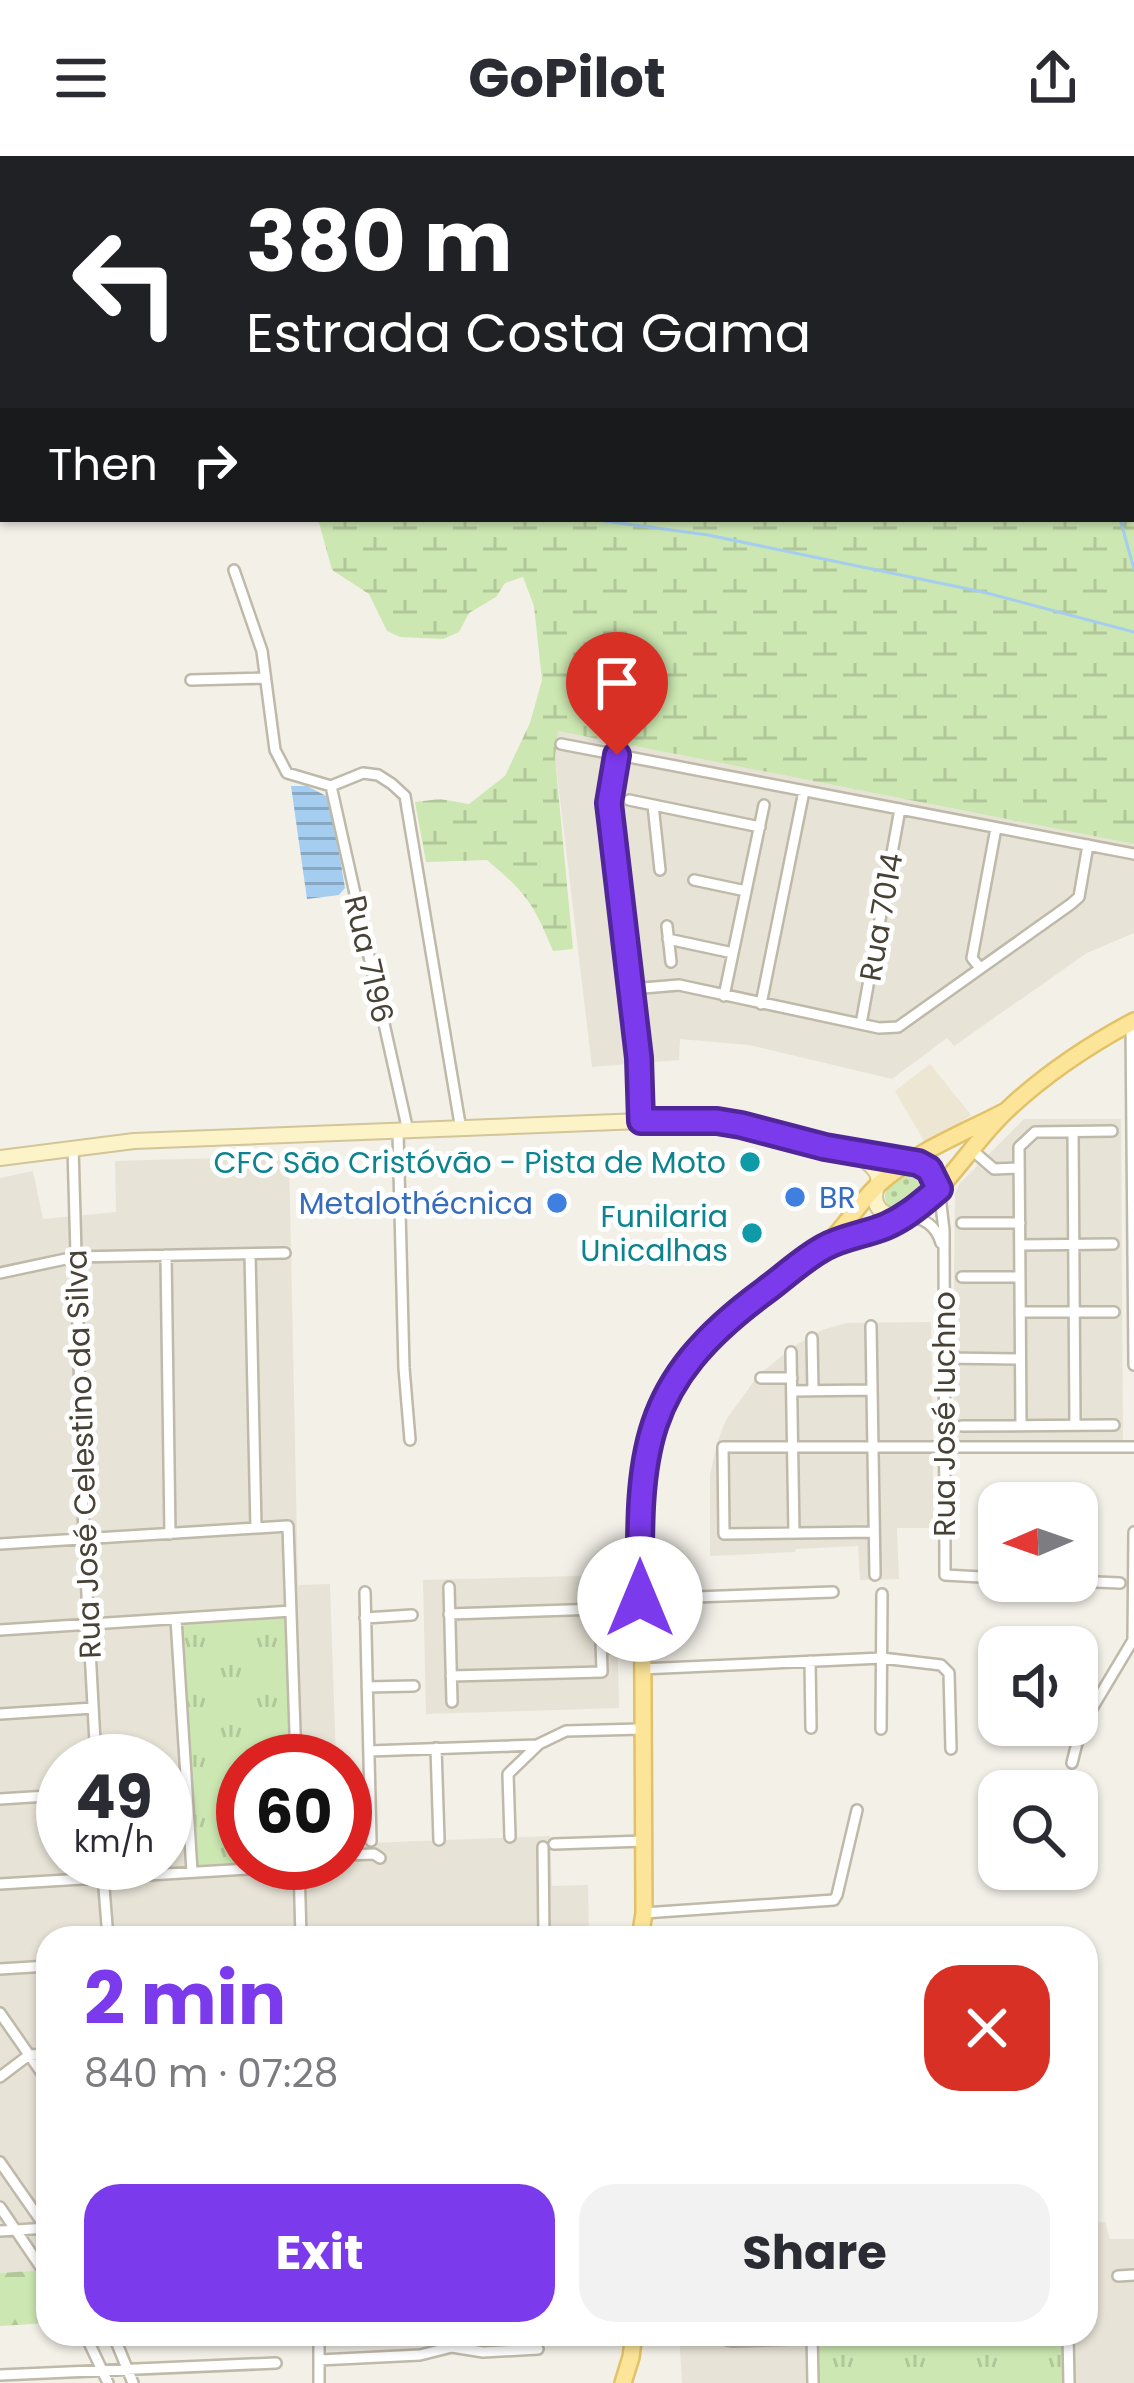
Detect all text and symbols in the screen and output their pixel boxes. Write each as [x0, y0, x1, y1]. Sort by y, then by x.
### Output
text: GoPilot [468, 40, 666, 116]
icon: menu [48, 45, 114, 111]
icon: share [1020, 45, 1086, 111]
text: 380 m [246, 183, 513, 300]
icon: left [48, 204, 204, 360]
text: Estrada Costa Gama [246, 295, 811, 371]
icon: right [182, 432, 248, 498]
text: Then [48, 433, 158, 496]
pin [566, 632, 668, 755]
icon: arrive [584, 650, 650, 716]
street label: Rua 7014 [849, 850, 913, 984]
street label: Rua 7196 [333, 891, 405, 1027]
place label: CFC São Cristóvão - Pista de Moto [213, 1141, 726, 1184]
marker: CFC São Cristóvão - Pista de Moto [737, 1149, 763, 1175]
place label: BR [819, 1176, 856, 1219]
place label: Metalothécnica [299, 1182, 533, 1225]
marker: BR [782, 1184, 808, 1210]
marker: Metalothécnica [544, 1190, 570, 1216]
place label: Funilaria Unicalhas [580, 1195, 728, 1272]
marker: Funilaria Unicalhas [739, 1220, 765, 1246]
street label: Rua José Celestino da Silva [54, 1249, 112, 1659]
street label: Rua José Iuchno [923, 1291, 966, 1537]
north arrow [978, 1482, 1098, 1602]
map controls [978, 1482, 1098, 1890]
position arrow [577, 1536, 703, 1662]
button: sound [978, 1626, 1098, 1746]
speed limit sign: 60 [216, 1734, 372, 1890]
text: 49 [75, 1755, 153, 1839]
button: search [978, 1770, 1098, 1890]
text: km/h [74, 1820, 154, 1863]
text: 2 min [84, 1948, 286, 2049]
button: close [924, 1965, 1050, 2091]
text: 840 m · 07:28 [84, 2046, 338, 2101]
button: Exit [84, 2184, 555, 2322]
button: Share [579, 2184, 1050, 2322]

